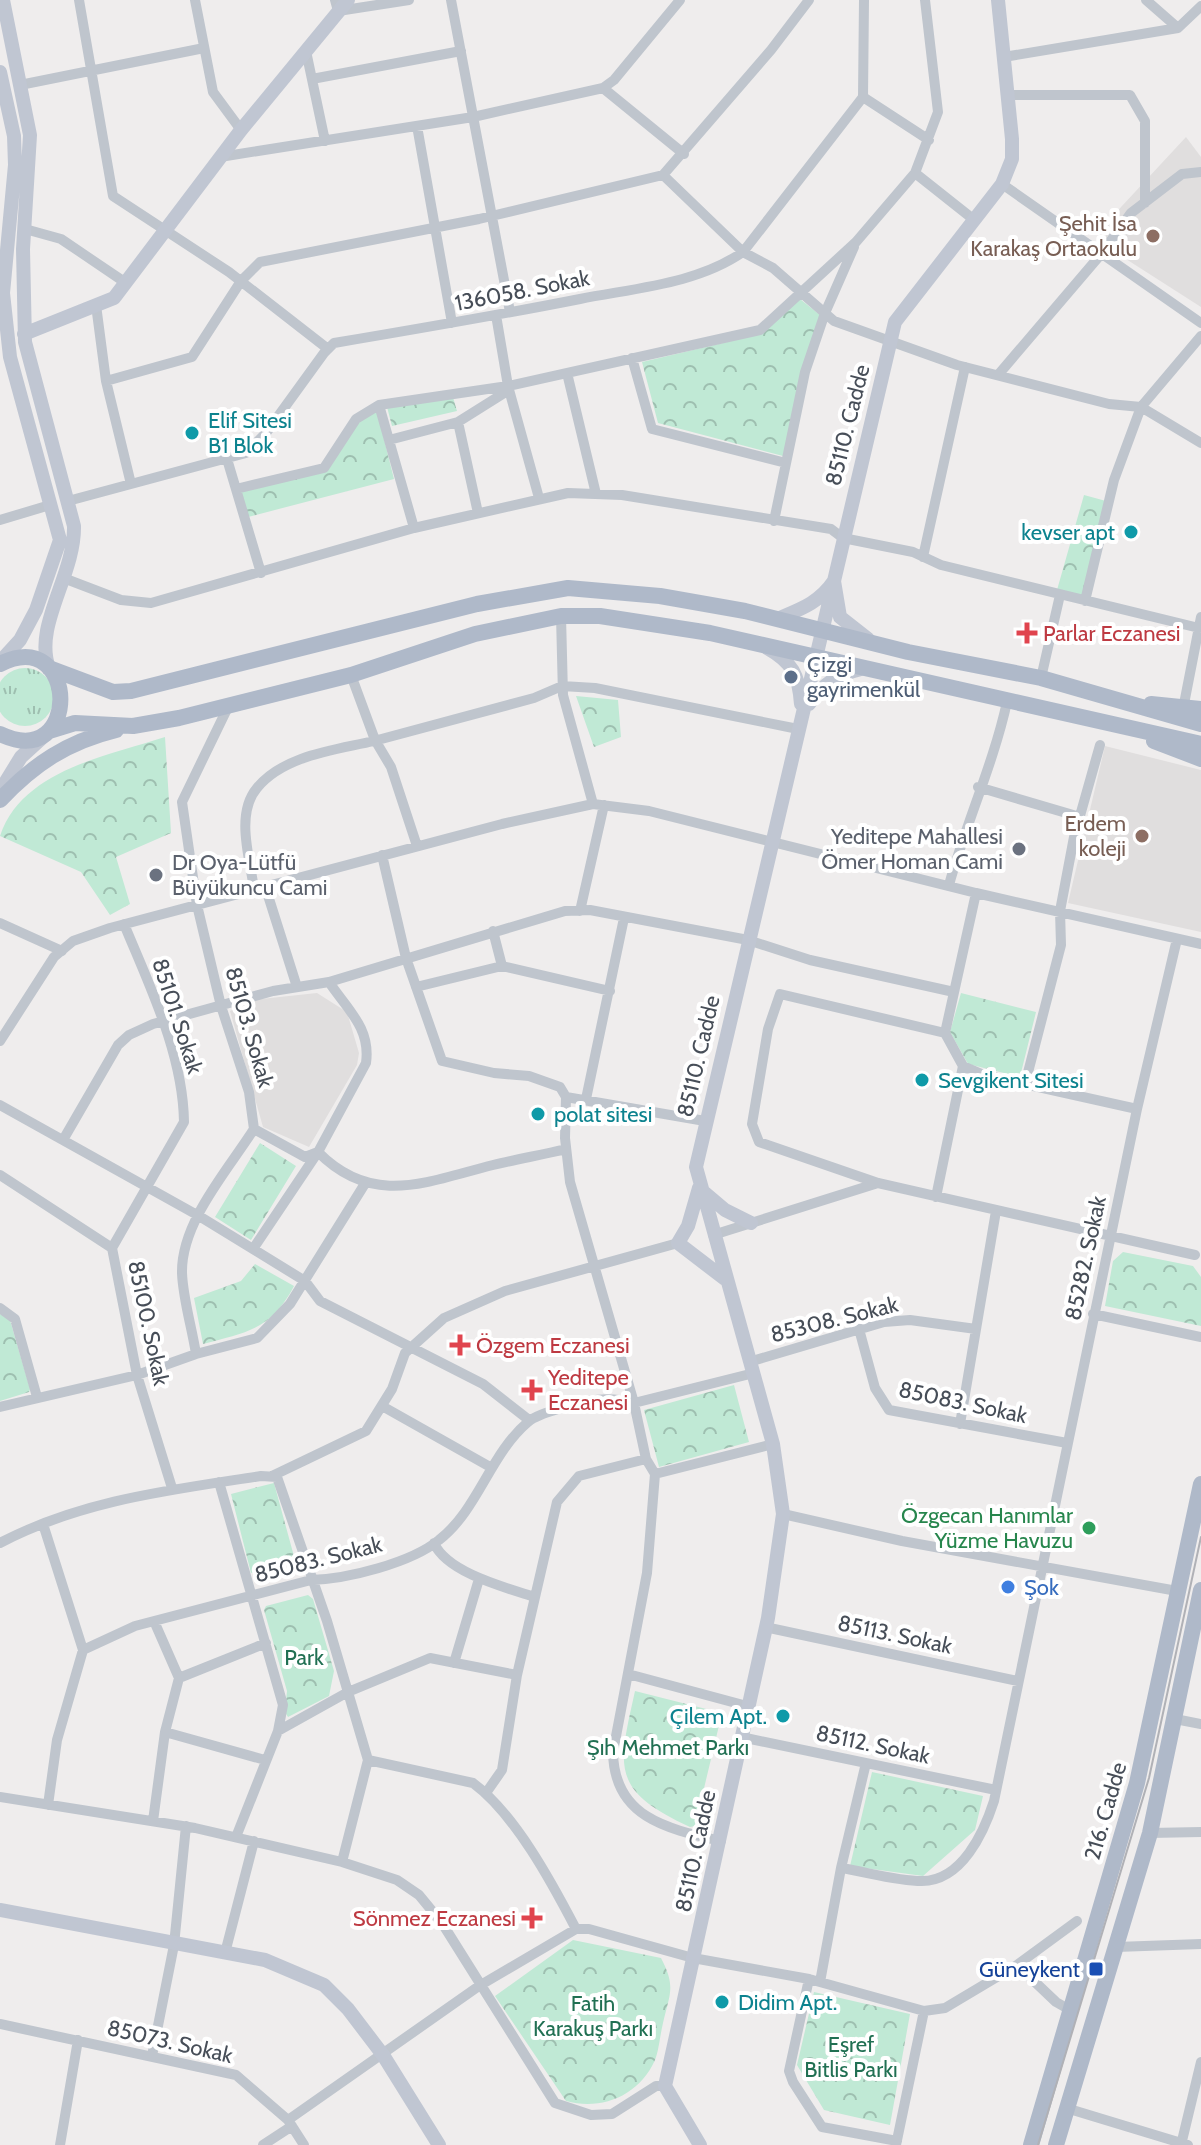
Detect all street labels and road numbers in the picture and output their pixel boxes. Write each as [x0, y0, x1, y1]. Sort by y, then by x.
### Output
street label: 136058. Sokak [452, 264, 592, 317]
street label: 85110. Cadde [819, 362, 876, 488]
street label: 85101. Sokak [146, 955, 209, 1077]
street label: 85103. Sokak [219, 964, 280, 1091]
street label: 85110. Cadde [671, 993, 726, 1119]
street label: 85282. Sokak [1059, 1193, 1112, 1323]
street label: 85100. Sokak [122, 1258, 175, 1388]
street label: 85308. Sokak [768, 1291, 901, 1348]
street label: 85083. Sokak [896, 1376, 1030, 1429]
street label: 85083. Sokak [252, 1531, 385, 1588]
street label: 85113. Sokak [835, 1609, 955, 1660]
street label: 85112. Sokak [813, 1719, 932, 1770]
street label: 216. Cadde [1079, 1759, 1132, 1863]
street label: 85110. Cadde [669, 1788, 722, 1914]
street label: 85073. Sokak [105, 2014, 235, 2069]

